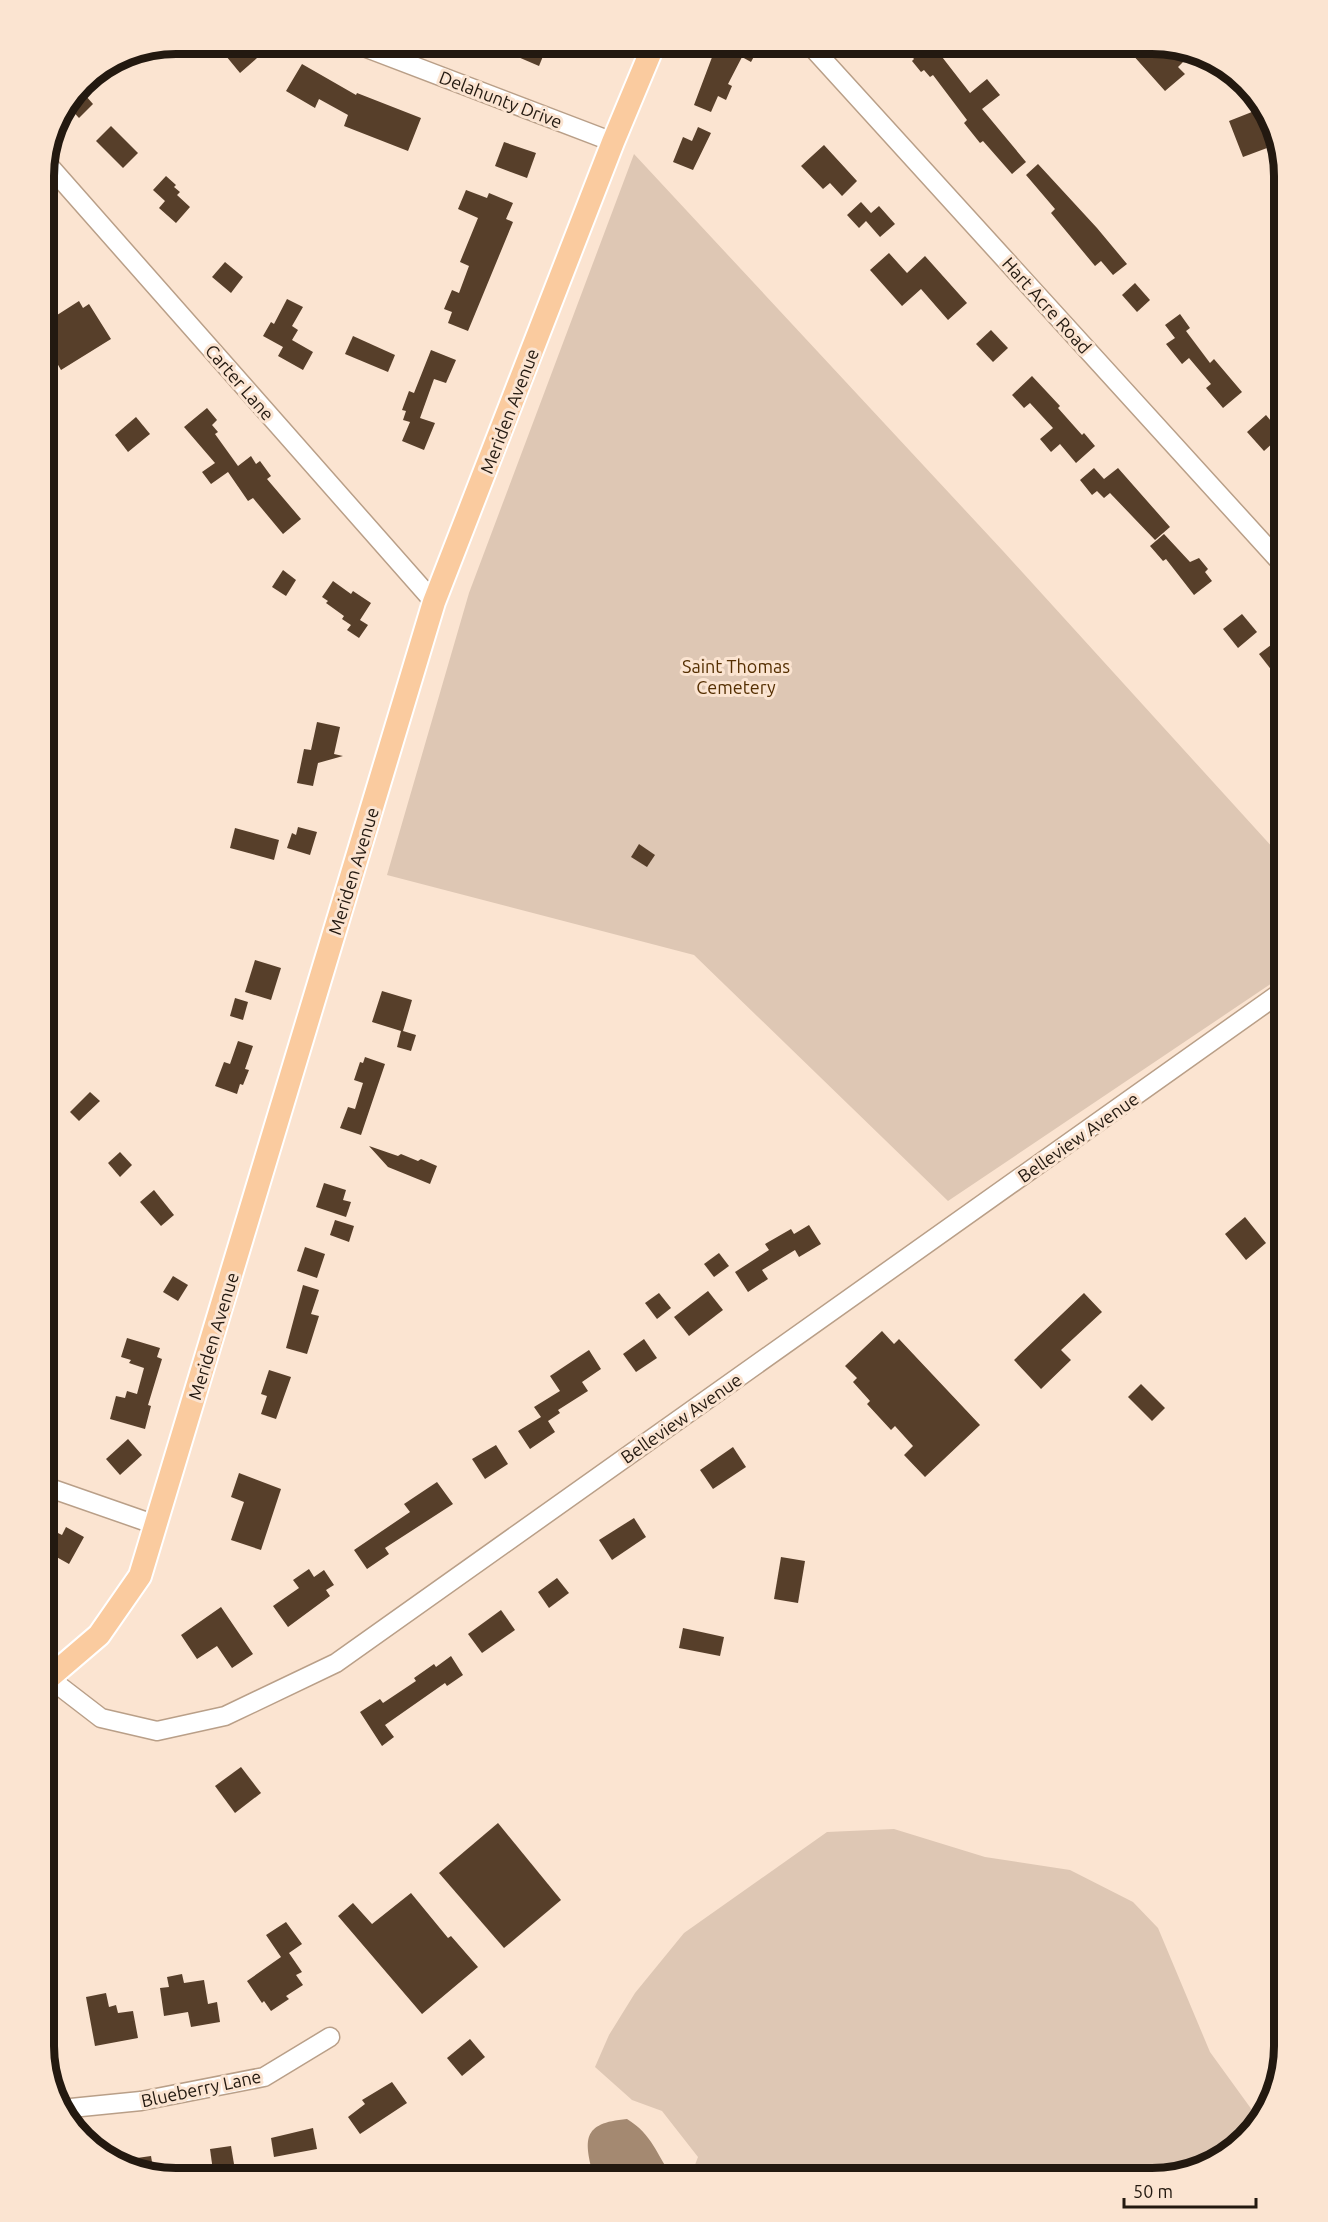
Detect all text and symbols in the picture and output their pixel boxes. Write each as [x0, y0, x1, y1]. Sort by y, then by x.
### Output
street label: Delahunty Drive [437, 66, 565, 132]
street label: Hart Acre Road [999, 253, 1095, 357]
street label: Carter Lane [202, 340, 278, 424]
street label: Meriden Avenue [476, 346, 542, 476]
park label: Saint Thomas Cemetery [682, 656, 790, 697]
street label: Meriden Avenue [324, 805, 382, 937]
street label: Belleview Avenue [1014, 1088, 1142, 1186]
street label: Meriden Avenue [184, 1270, 242, 1402]
street label: Belleview Avenue [617, 1369, 745, 1467]
street label: Blueberry Lane [139, 2066, 263, 2110]
scale bar [1124, 2171, 1256, 2209]
text: 50 m [1133, 2181, 1173, 2201]

